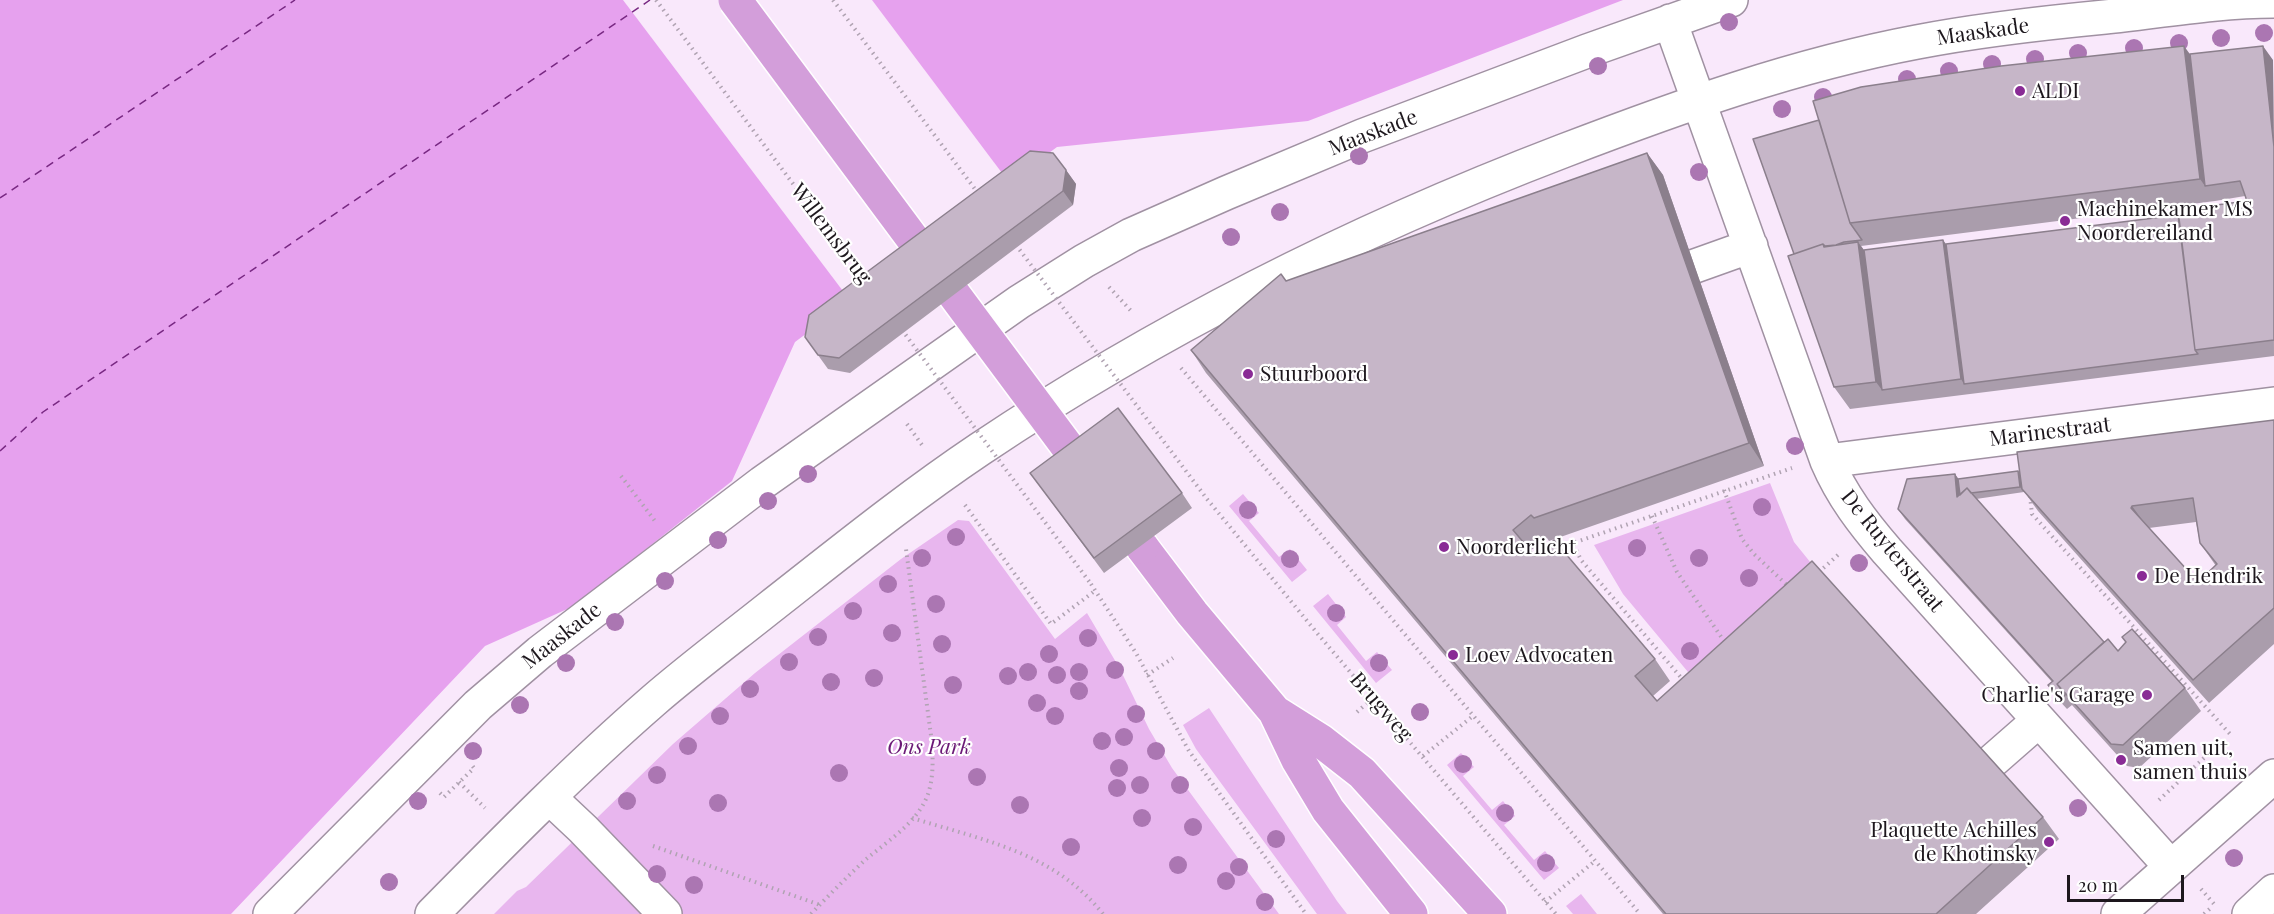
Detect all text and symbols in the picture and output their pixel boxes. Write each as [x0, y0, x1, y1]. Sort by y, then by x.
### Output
street label: Maaskade [1935, 13, 2031, 51]
place label: ALDI [2032, 78, 2079, 104]
marker: ALDI [2013, 84, 2027, 98]
street label: Maaskade [1325, 105, 1421, 161]
street label: Willemsbrug [785, 179, 877, 289]
place label: Machinekamer MS Noordereiland [2077, 196, 2253, 246]
marker: Machinekamer MS Noordereiland [2058, 214, 2072, 228]
place label: Stuurboord [1260, 361, 1368, 387]
marker: Stuurboord [1241, 367, 1255, 381]
street label: Marinestraat [1988, 412, 2112, 452]
street label: De Ruyterstraat [1835, 485, 1949, 617]
place label: Noorderlicht [1456, 534, 1576, 560]
marker: Noorderlicht [1437, 540, 1451, 554]
place label: De Hendrik [2154, 563, 2263, 589]
marker: De Hendrik [2135, 569, 2149, 583]
street label: Maaskade [518, 597, 606, 675]
place label: Loev Advocaten [1465, 642, 1613, 668]
marker: Loev Advocaten [1446, 648, 1460, 662]
street label: Brugweg [1344, 667, 1418, 747]
place label: Charlie's Garage [1981, 682, 2135, 708]
marker: Charlie's Garage [2140, 688, 2154, 702]
park label: Ons Park [887, 734, 971, 760]
place label: Samen uit, samen thuis [2133, 735, 2247, 785]
marker: Samen uit, samen thuis [2114, 753, 2128, 767]
place label: Plaquette Achilles de Khotinsky [1870, 817, 2037, 867]
marker: Plaquette Achilles de Khotinsky [2042, 835, 2056, 849]
scale bar [2070, 863, 2187, 901]
text: 20 m [2078, 873, 2118, 897]

